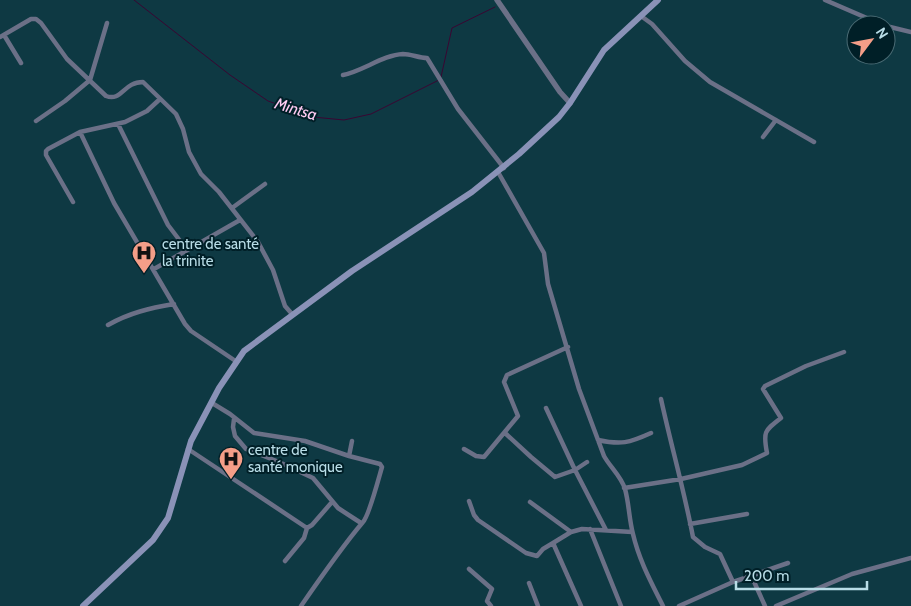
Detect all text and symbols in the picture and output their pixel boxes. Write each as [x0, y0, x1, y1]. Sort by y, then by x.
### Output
north arrow [846, 15, 896, 65]
text: N [872, 24, 892, 42]
water label: Mintsa [272, 93, 319, 124]
place label: centre de santé la trinite [162, 235, 259, 270]
hospital icon: centre de santé la trinite [131, 240, 157, 274]
place label: centre de santé monique [248, 441, 343, 476]
hospital icon: centre de santé monique [218, 446, 244, 480]
scale bar [736, 558, 867, 590]
text: 200 m [744, 567, 789, 585]

